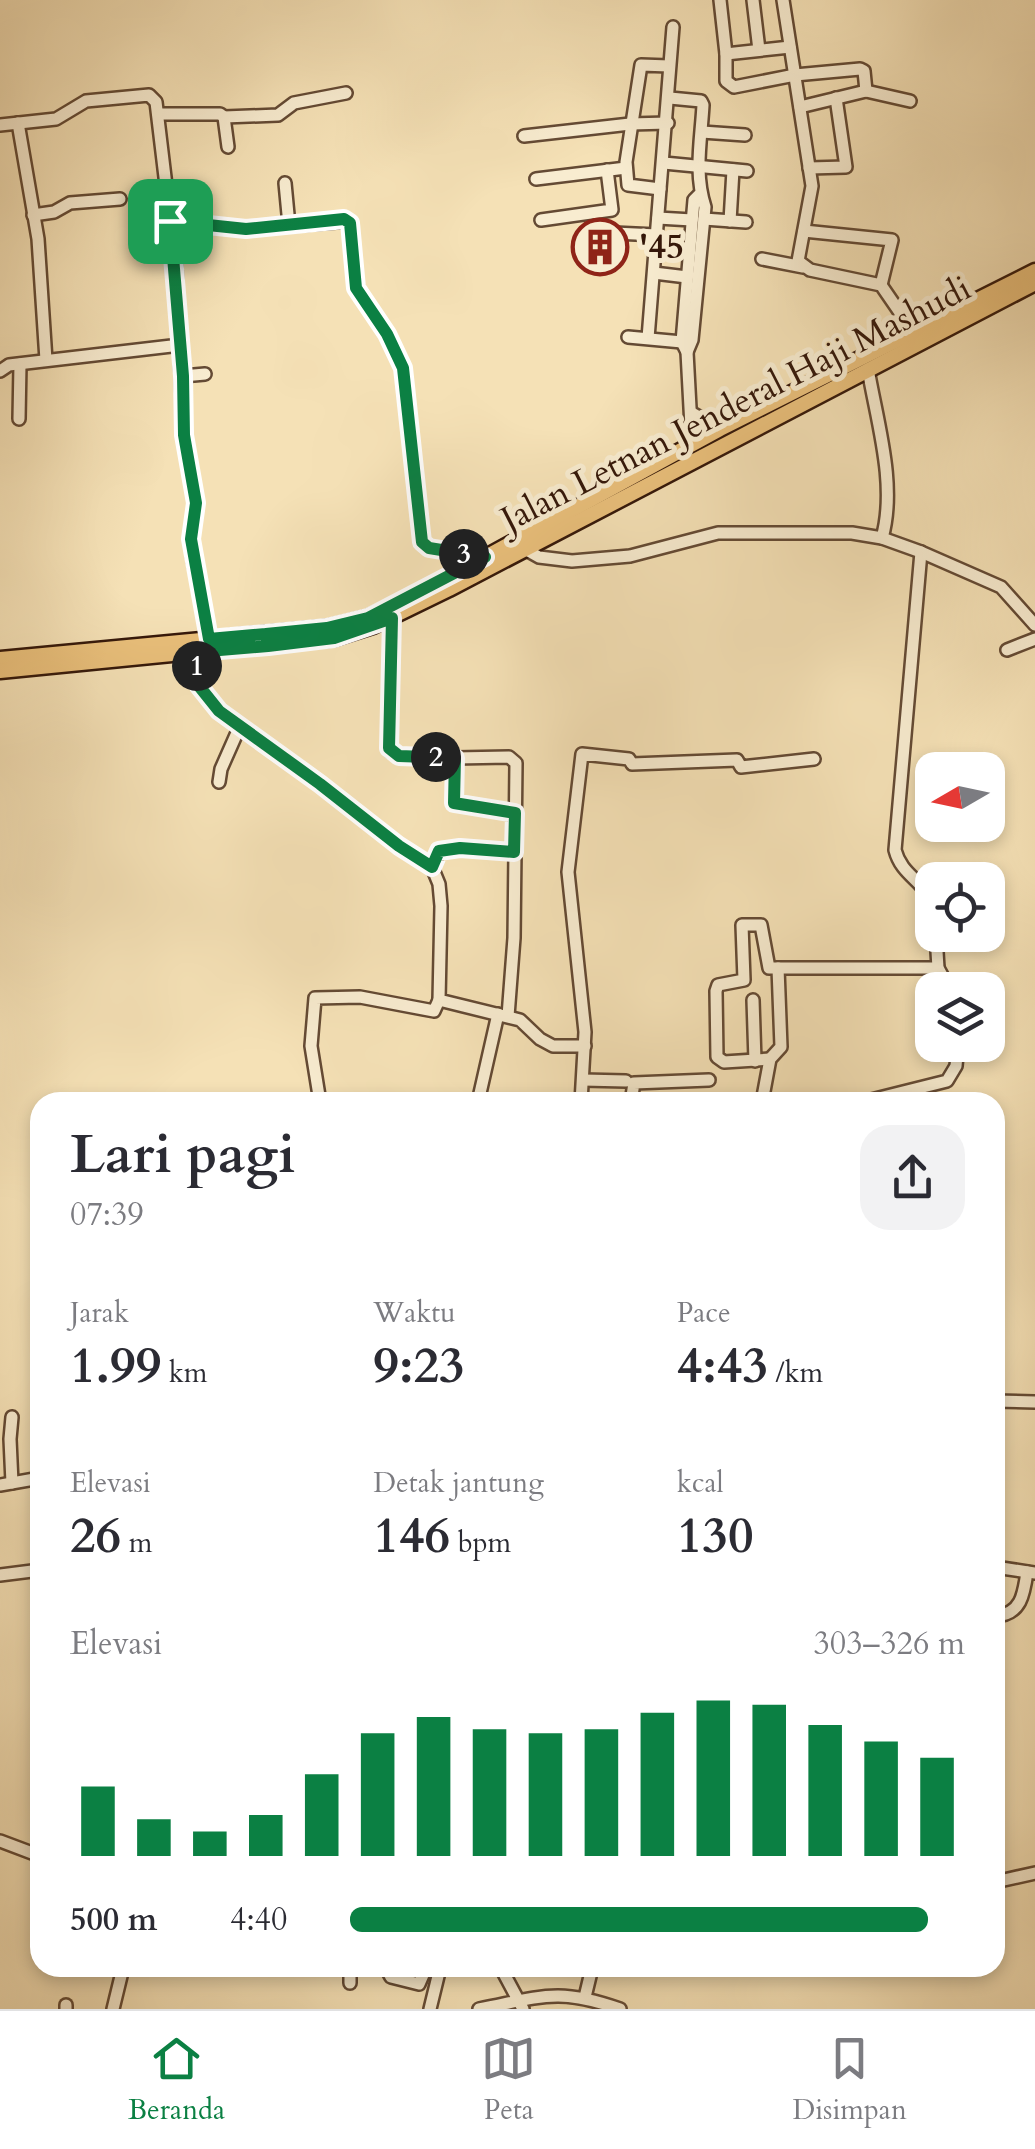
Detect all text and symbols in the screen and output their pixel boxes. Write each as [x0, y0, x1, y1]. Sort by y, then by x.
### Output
pin [128, 179, 213, 264]
icon: arrive [143, 194, 198, 249]
building icon: '45 [570, 217, 630, 277]
place label: '45 [639, 223, 684, 271]
street label: Jalan Letnan Jenderal Haji Mashudi [488, 264, 979, 546]
pin: 3 [439, 529, 489, 579]
text: 3 [457, 535, 471, 573]
pin: 1 [172, 641, 222, 691]
text: 1 [190, 647, 204, 685]
pin: 2 [411, 732, 461, 782]
text: 2 [429, 738, 443, 776]
north arrow [915, 752, 1005, 842]
map controls [915, 752, 1005, 1062]
button: locate [915, 862, 1005, 952]
button: layers [915, 972, 1005, 1062]
text: Lari pagi [70, 1118, 296, 1192]
button: share [860, 1125, 965, 1230]
text: 07:39 [70, 1193, 144, 1237]
text: Jarak [70, 1294, 129, 1332]
text: Waktu [373, 1294, 456, 1332]
text: Pace [677, 1294, 731, 1332]
text: 1.99 [70, 1332, 161, 1400]
text: 9:23 [373, 1332, 465, 1400]
text: 4:43 [677, 1332, 768, 1400]
text: km [161, 1354, 208, 1392]
text: /km [768, 1354, 823, 1392]
text: Elevasi [70, 1464, 151, 1502]
text: Detak jantung [373, 1464, 544, 1502]
text: kcal [677, 1464, 724, 1502]
text: 26 [70, 1502, 121, 1570]
text: 146 [373, 1502, 450, 1570]
text: 130 [677, 1502, 754, 1570]
text: m [121, 1524, 152, 1562]
text: bpm [450, 1524, 511, 1562]
text: Elevasi [70, 1622, 162, 1666]
text: 303–326 m [813, 1622, 965, 1666]
text: 500 m [70, 1898, 157, 1942]
text: 4:40 [230, 1898, 287, 1942]
tab: Beranda [128, 2031, 225, 2129]
tab: Peta [481, 2031, 536, 2129]
tab: Disimpan [792, 2031, 907, 2129]

